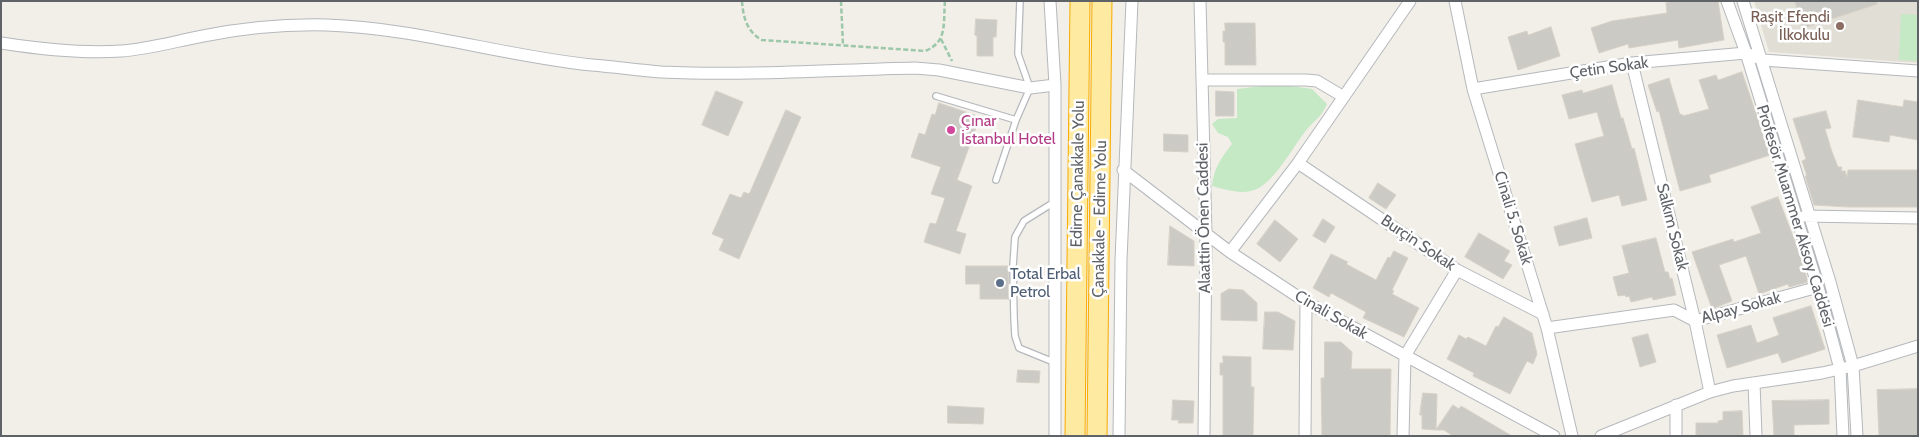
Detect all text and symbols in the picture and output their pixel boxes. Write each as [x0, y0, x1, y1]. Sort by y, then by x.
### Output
place label: Raşit Efendi İlkokulu [1751, 7, 1830, 45]
marker: Raşit Efendi İlkokulu [1834, 20, 1846, 32]
street label: Çetin Sokak [1568, 53, 1650, 83]
street label: Edirne Çanakkale Yolu [1067, 100, 1089, 248]
street label: Profesör Muammer Aksoy Caddesi [1752, 103, 1838, 329]
place label: Çınar İstanbul Hotel [961, 111, 1055, 149]
marker: Çınar İstanbul Hotel [945, 124, 957, 136]
street label: Çanakkale - Edirne Yolu [1089, 140, 1111, 298]
street label: Alaattin Önen Caddesi [1193, 142, 1215, 294]
street label: Cinali 5. Sokak [1490, 169, 1536, 267]
street label: Salkım Sokak [1652, 181, 1692, 273]
street label: Burçin Sokak [1377, 211, 1459, 275]
place label: Total Erbal Petrol [1010, 264, 1081, 302]
marker: Total Erbal Petrol [994, 277, 1006, 289]
street label: Cinali Sokak [1291, 286, 1371, 344]
street label: Alpay Sokak [1699, 288, 1783, 328]

